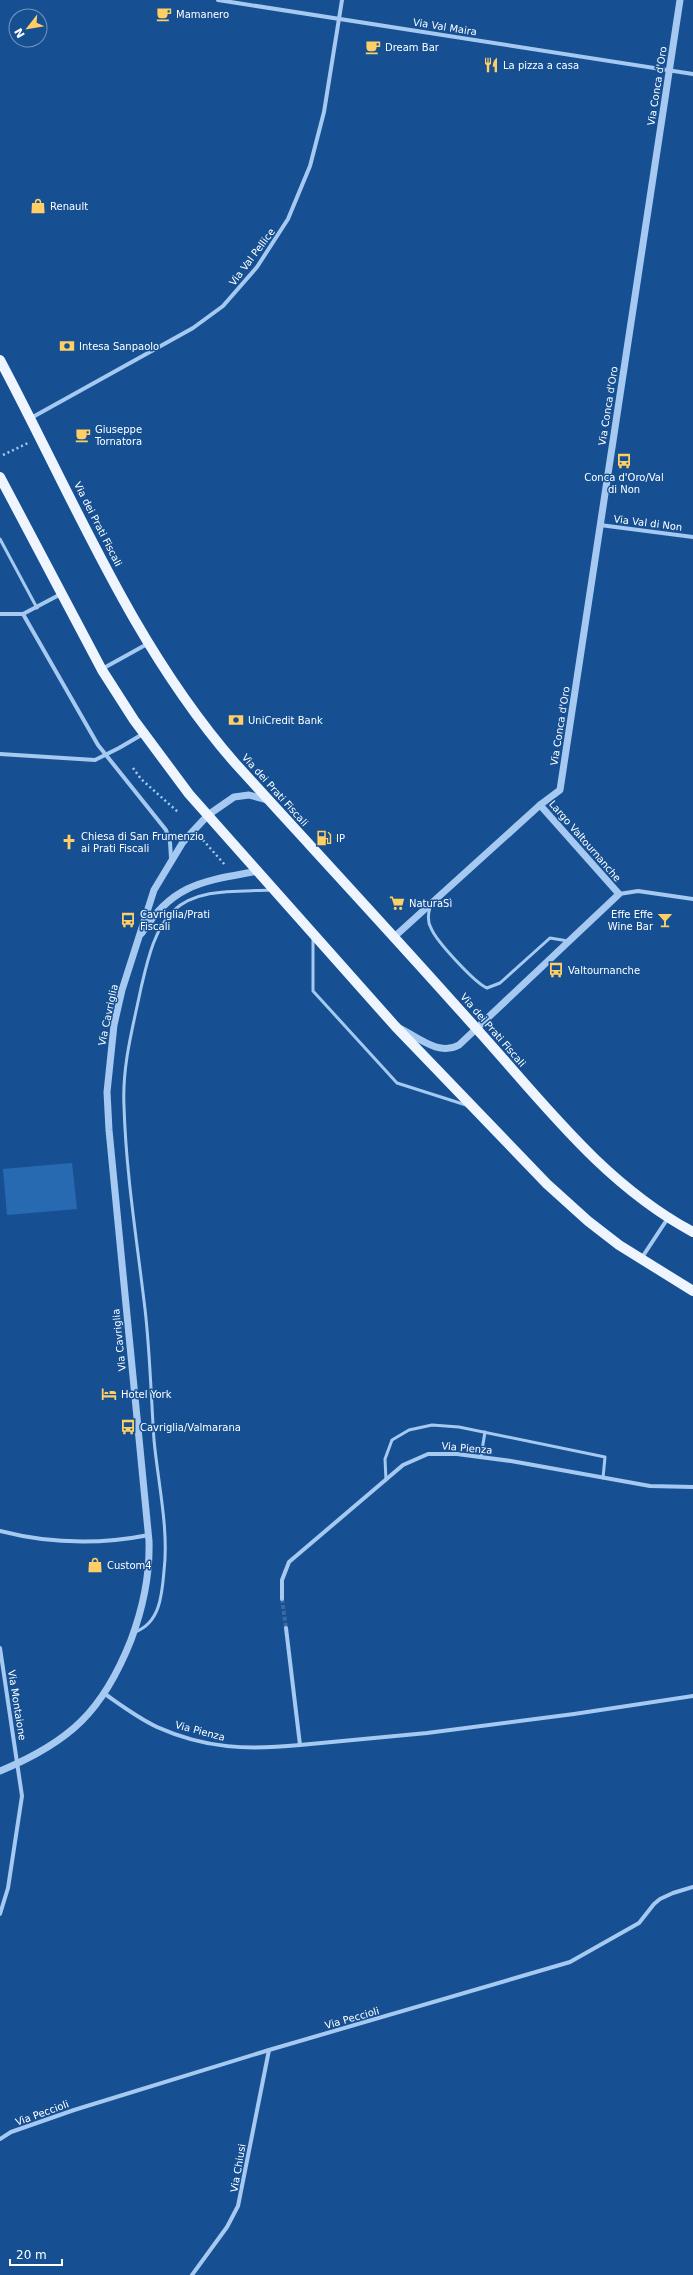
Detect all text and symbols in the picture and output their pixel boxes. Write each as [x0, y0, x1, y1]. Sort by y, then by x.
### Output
cafe icon: Mamanero [155, 5, 173, 23]
north arrow [8, 8, 48, 48]
place label: Mamanero [176, 9, 229, 20]
street label: Via Val Maira [412, 17, 478, 37]
text: N [12, 26, 28, 40]
cafe icon: Dream Bar [364, 38, 382, 56]
place label: Dream Bar [385, 42, 440, 53]
street label: Via Conca d'Oro [645, 46, 669, 126]
restaurant icon: La pizza a casa [482, 56, 500, 74]
place label: La pizza a casa [503, 60, 579, 71]
shop icon: Renault [29, 197, 47, 215]
place label: Renault [50, 201, 88, 212]
street label: Via Val Pellice [227, 226, 277, 288]
bank icon: Intesa Sanpaolo [58, 337, 76, 355]
place label: Intesa Sanpaolo [79, 341, 159, 352]
street label: Via Conca d'Oro [596, 366, 620, 446]
place label: Giuseppe Tornatora [94, 424, 142, 447]
cafe icon: Giuseppe Tornatora [74, 426, 92, 444]
bus stop icon: Conca d'Oro/Val di Non [615, 452, 633, 470]
place label: Conca d'Oro/Val di Non [584, 472, 664, 495]
street label: Via dei Prati Fiscali [72, 480, 124, 568]
street label: Via Val di Non [613, 513, 683, 533]
street label: Via Conca d'Oro [548, 686, 572, 766]
bank icon: UniCredit Bank [227, 711, 245, 729]
place label: UniCredit Bank [248, 715, 323, 726]
street label: Via dei Prati Fiscali [240, 752, 310, 828]
street label: Largo Valtournanche [547, 798, 623, 884]
fuel station icon: IP [315, 829, 333, 847]
place label: Chiesa di San Frumenzio ai Prati Fiscali [81, 831, 204, 854]
church icon: Chiesa di San Frumenzio ai Prati Fiscali [60, 833, 78, 851]
place label: IP [336, 833, 345, 844]
supermarket icon: NaturaSì [388, 894, 406, 912]
place label: NaturaSì [409, 898, 452, 909]
place label: Cavriglia/Prati Fiscali [140, 909, 210, 932]
place label: Effe Effe Wine Bar [608, 909, 654, 932]
bus stop icon: Cavriglia/Prati Fiscali [119, 911, 137, 929]
bar icon: Effe Effe Wine Bar [656, 911, 674, 929]
bus stop icon: Valtournanche [547, 961, 565, 979]
place label: Valtournanche [568, 965, 640, 976]
street label: Via Cavriglia [96, 983, 120, 1047]
street label: Via dei Prati Fiscali [458, 991, 528, 1069]
street label: Via Cavriglia [110, 1308, 128, 1372]
hotel icon: Hotel York [100, 1385, 118, 1403]
place label: Hotel York [121, 1389, 172, 1400]
bus stop icon: Cavriglia/Valmarana [119, 1418, 137, 1436]
place label: Cavriglia/Valmarana [140, 1422, 241, 1433]
street label: Via Pienza [441, 1440, 493, 1456]
shop icon: Custom4 [86, 1556, 104, 1574]
place label: Custom4 [107, 1560, 152, 1571]
street label: Via Montaione [6, 1669, 28, 1741]
street label: Via Pienza [174, 1719, 226, 1743]
street label: Via Peccioli [324, 2005, 380, 2031]
street label: Via Peccioli [14, 2098, 70, 2128]
street label: Via Chiusi [228, 2143, 248, 2193]
scale bar [10, 2241, 62, 2267]
text: 20 m [16, 2248, 47, 2262]

